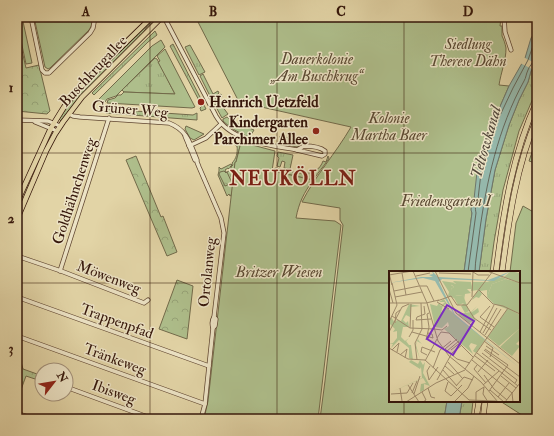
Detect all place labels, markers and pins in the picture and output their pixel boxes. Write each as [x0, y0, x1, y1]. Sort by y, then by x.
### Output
place label: Heinrich Uetzfeld [209, 93, 319, 112]
marker: Heinrich Uetzfeld [196, 97, 206, 107]
place label: Kindergarten Parchimer Allee [214, 113, 309, 149]
marker: Kindergarten Parchimer Allee [311, 126, 321, 136]

